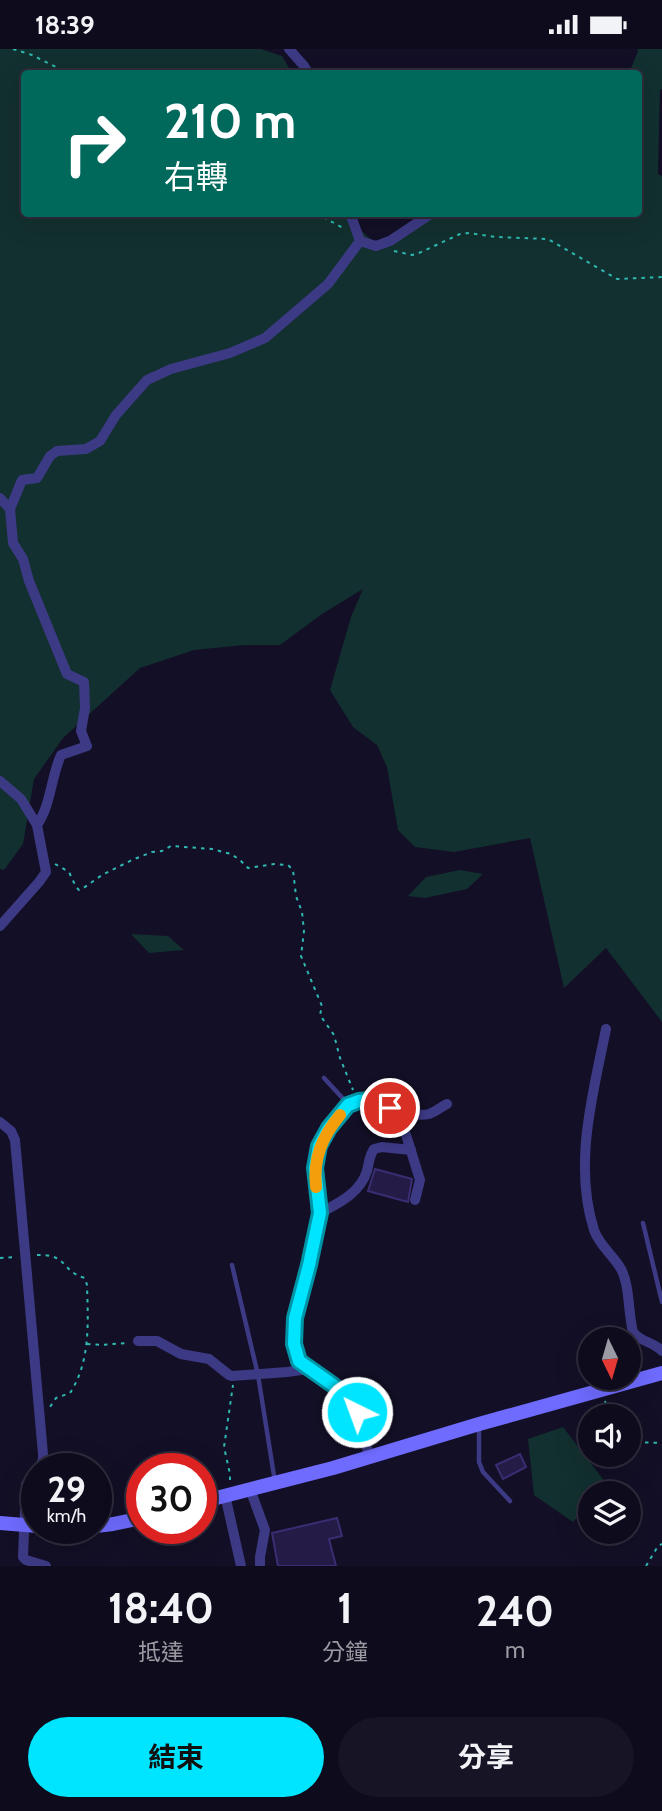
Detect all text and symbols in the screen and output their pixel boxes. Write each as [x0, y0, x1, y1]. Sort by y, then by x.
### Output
text: 18:39 [35, 9, 95, 41]
text: 210 m [164, 91, 296, 150]
icon: right [49, 98, 140, 189]
text: 右轉 [164, 157, 228, 196]
pin [360, 1078, 420, 1138]
icon: arrive [371, 1089, 409, 1127]
north arrow [578, 1327, 640, 1389]
map controls [578, 1327, 641, 1544]
position arrow [320, 1375, 394, 1449]
button: sound [578, 1404, 641, 1467]
speed limit sign: 30 [126, 1453, 217, 1544]
text: 29 [47, 1468, 86, 1511]
button: layers [578, 1481, 641, 1544]
text: km/h [47, 1505, 86, 1527]
text: 18:40 [108, 1582, 214, 1634]
text: 1 [337, 1582, 353, 1634]
text: 240 [476, 1585, 554, 1637]
text: m [505, 1636, 525, 1664]
text: 抵達 [138, 1638, 184, 1666]
text: 分鐘 [322, 1638, 368, 1666]
button: 結束 [28, 1717, 324, 1797]
button: 分享 [338, 1717, 634, 1797]

